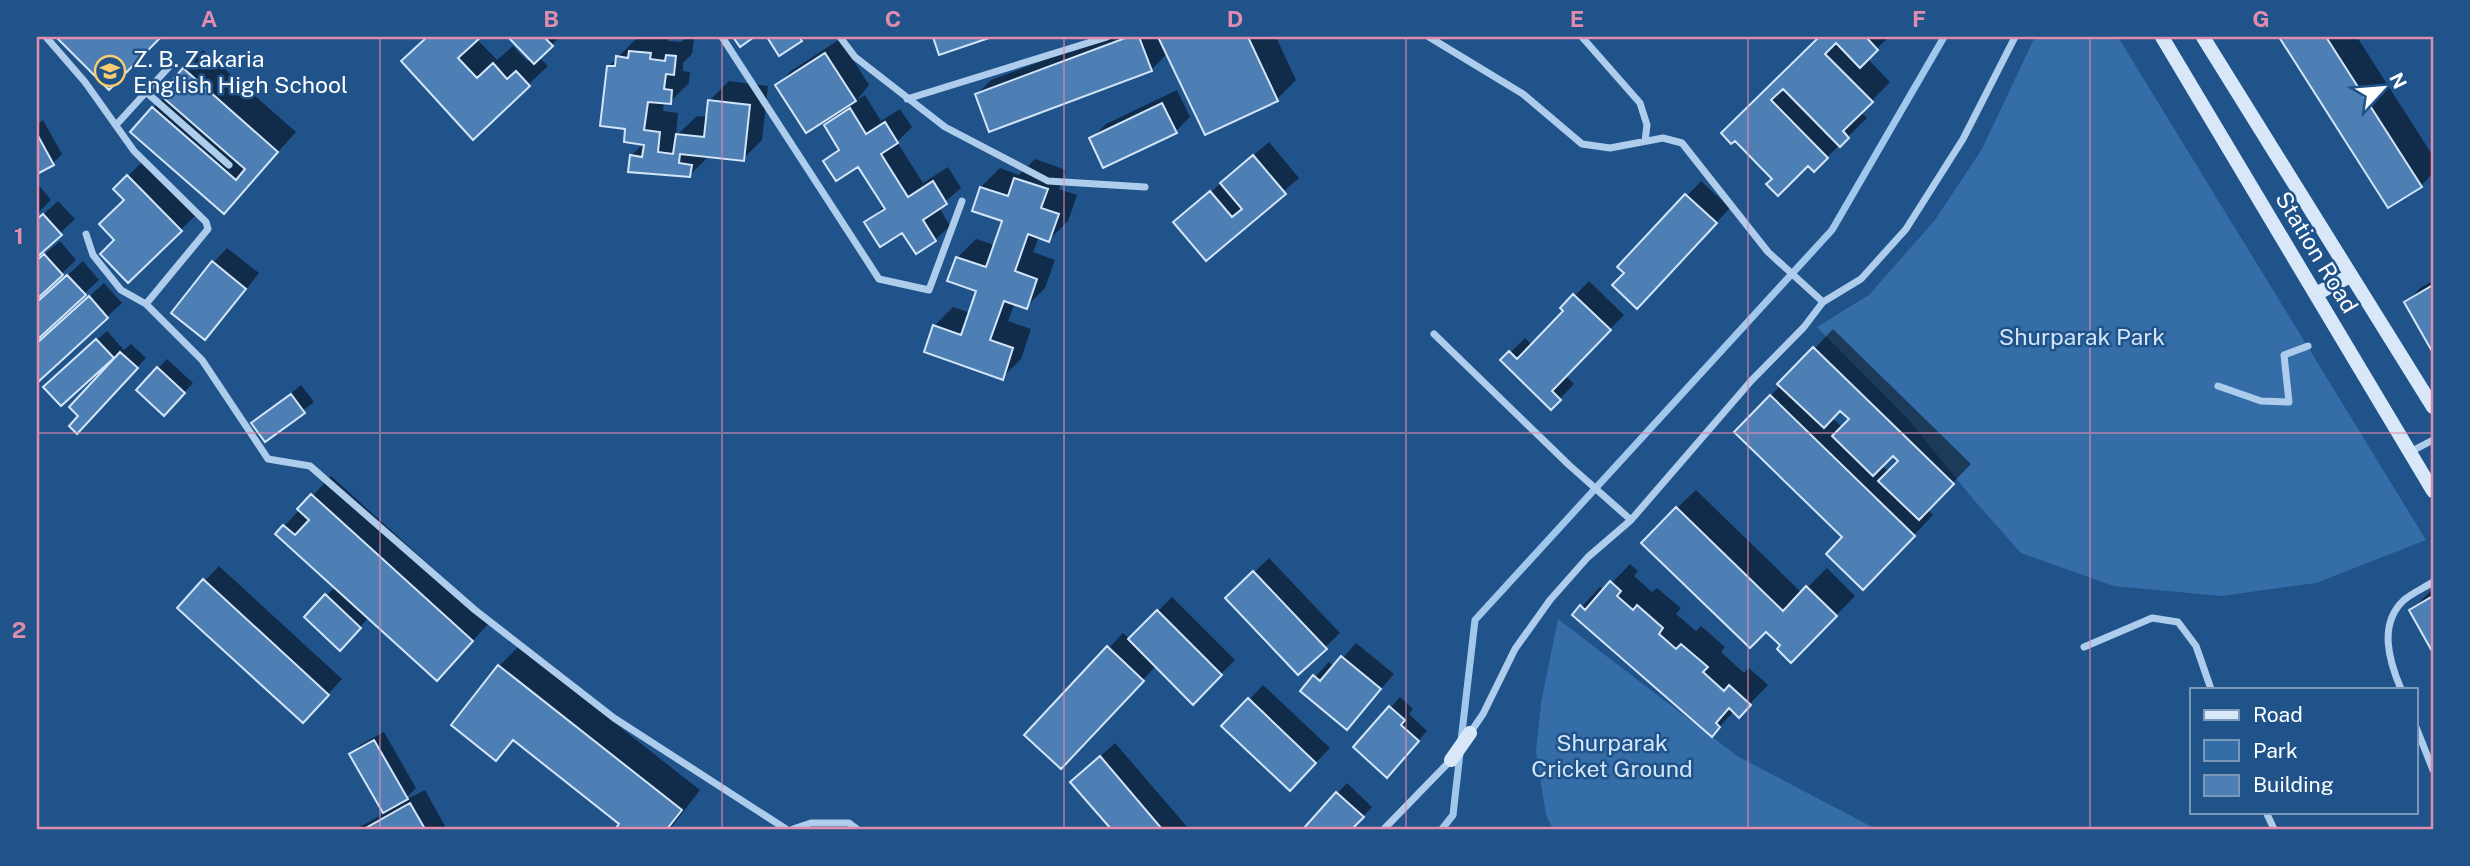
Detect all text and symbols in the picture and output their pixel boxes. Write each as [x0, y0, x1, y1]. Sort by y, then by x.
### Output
text: A [201, 5, 218, 32]
text: B [543, 5, 559, 32]
text: C [885, 5, 901, 32]
text: D [1227, 5, 1243, 32]
text: E [1570, 5, 1584, 32]
text: F [1912, 5, 1926, 32]
text: G [2252, 5, 2270, 32]
place label: Z. B. Zakaria English High School [133, 45, 348, 98]
north arrow [2348, 52, 2418, 122]
school or university icon: Z. B. Zakaria English High School [93, 54, 127, 88]
text: N [2385, 69, 2411, 92]
street label: Station Road [2270, 186, 2364, 318]
text: 1 [14, 222, 24, 249]
park label: Shurparak Park [1999, 323, 2165, 350]
text: 2 [12, 616, 26, 643]
legend [2190, 688, 2418, 814]
text: Road [2253, 702, 2303, 727]
park label: Shurparak Cricket Ground [1531, 729, 1693, 782]
text: Park [2253, 738, 2298, 763]
text: Building [2253, 772, 2334, 797]

